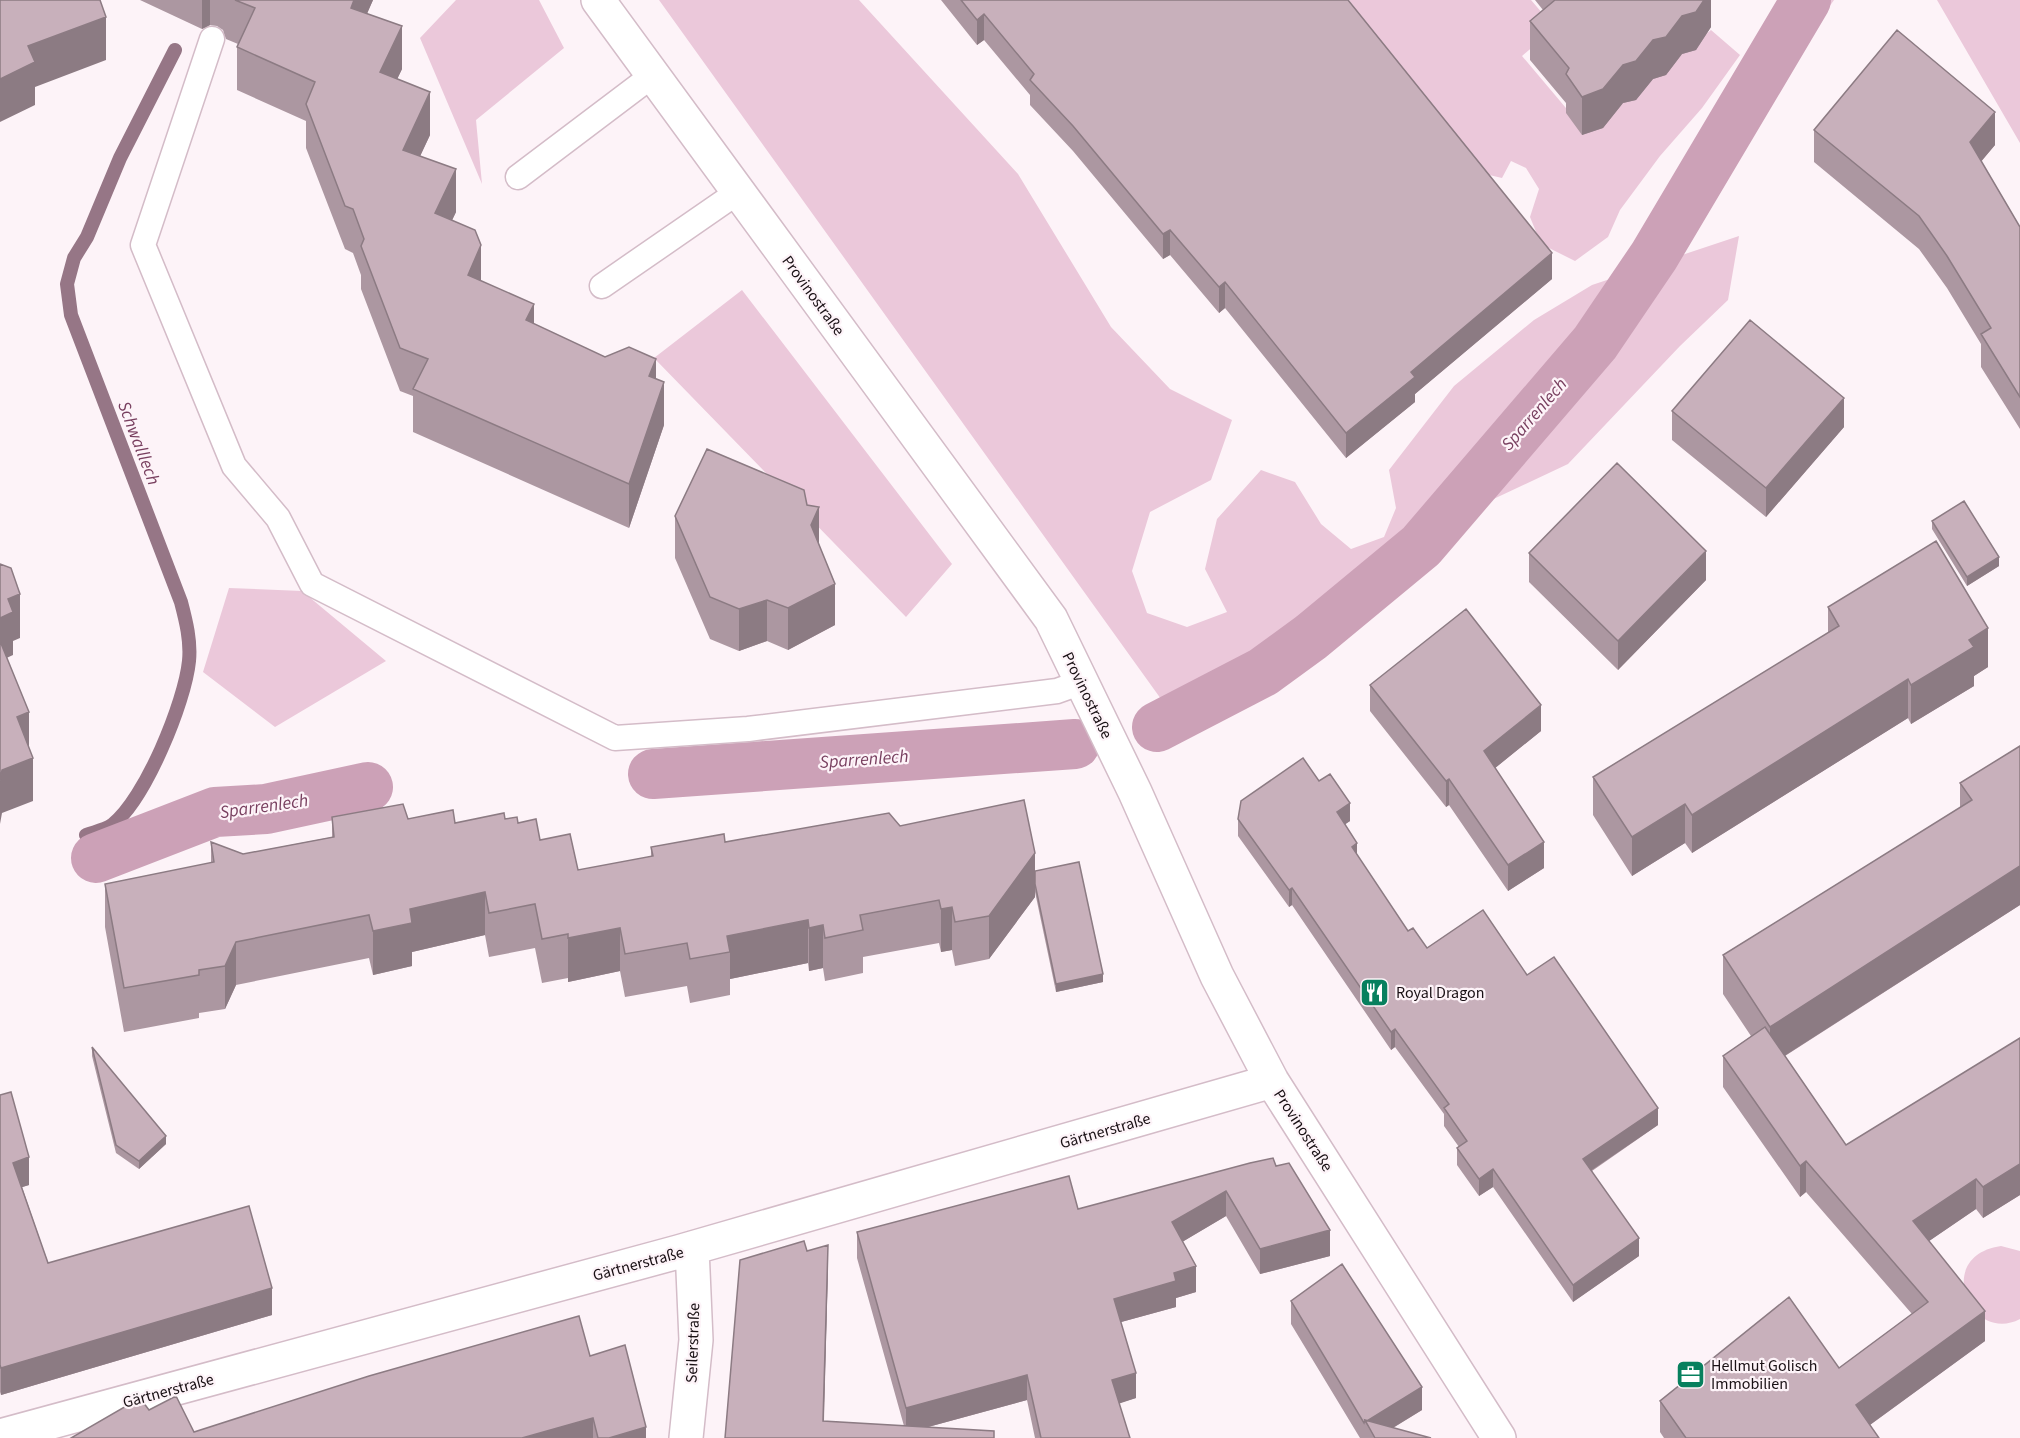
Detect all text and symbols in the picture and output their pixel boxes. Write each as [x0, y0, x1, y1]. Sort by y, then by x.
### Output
street label: Provinostraße [777, 251, 850, 340]
water label: Sparrenlech [1496, 373, 1573, 456]
water label: Schwalllech [111, 398, 166, 489]
street label: Provinostraße [1057, 648, 1118, 743]
water label: Sparrenlech [819, 744, 909, 775]
water label: Sparrenlech [218, 788, 310, 825]
restaurant icon: Royal Dragon [1359, 976, 1391, 1008]
place label: Royal Dragon [1396, 982, 1484, 1004]
street label: Provinostraße [1268, 1085, 1338, 1176]
street label: Gärtnerstraße [1057, 1108, 1153, 1154]
street label: Gärtnerstraße [590, 1241, 686, 1287]
street label: Seilerstraße [681, 1303, 705, 1383]
place label: Hellmut Golisch Immobilien [1711, 1355, 1817, 1395]
office icon: Hellmut Golisch Immobilien [1674, 1358, 1706, 1390]
street label: Gärtnerstraße [120, 1368, 216, 1414]

